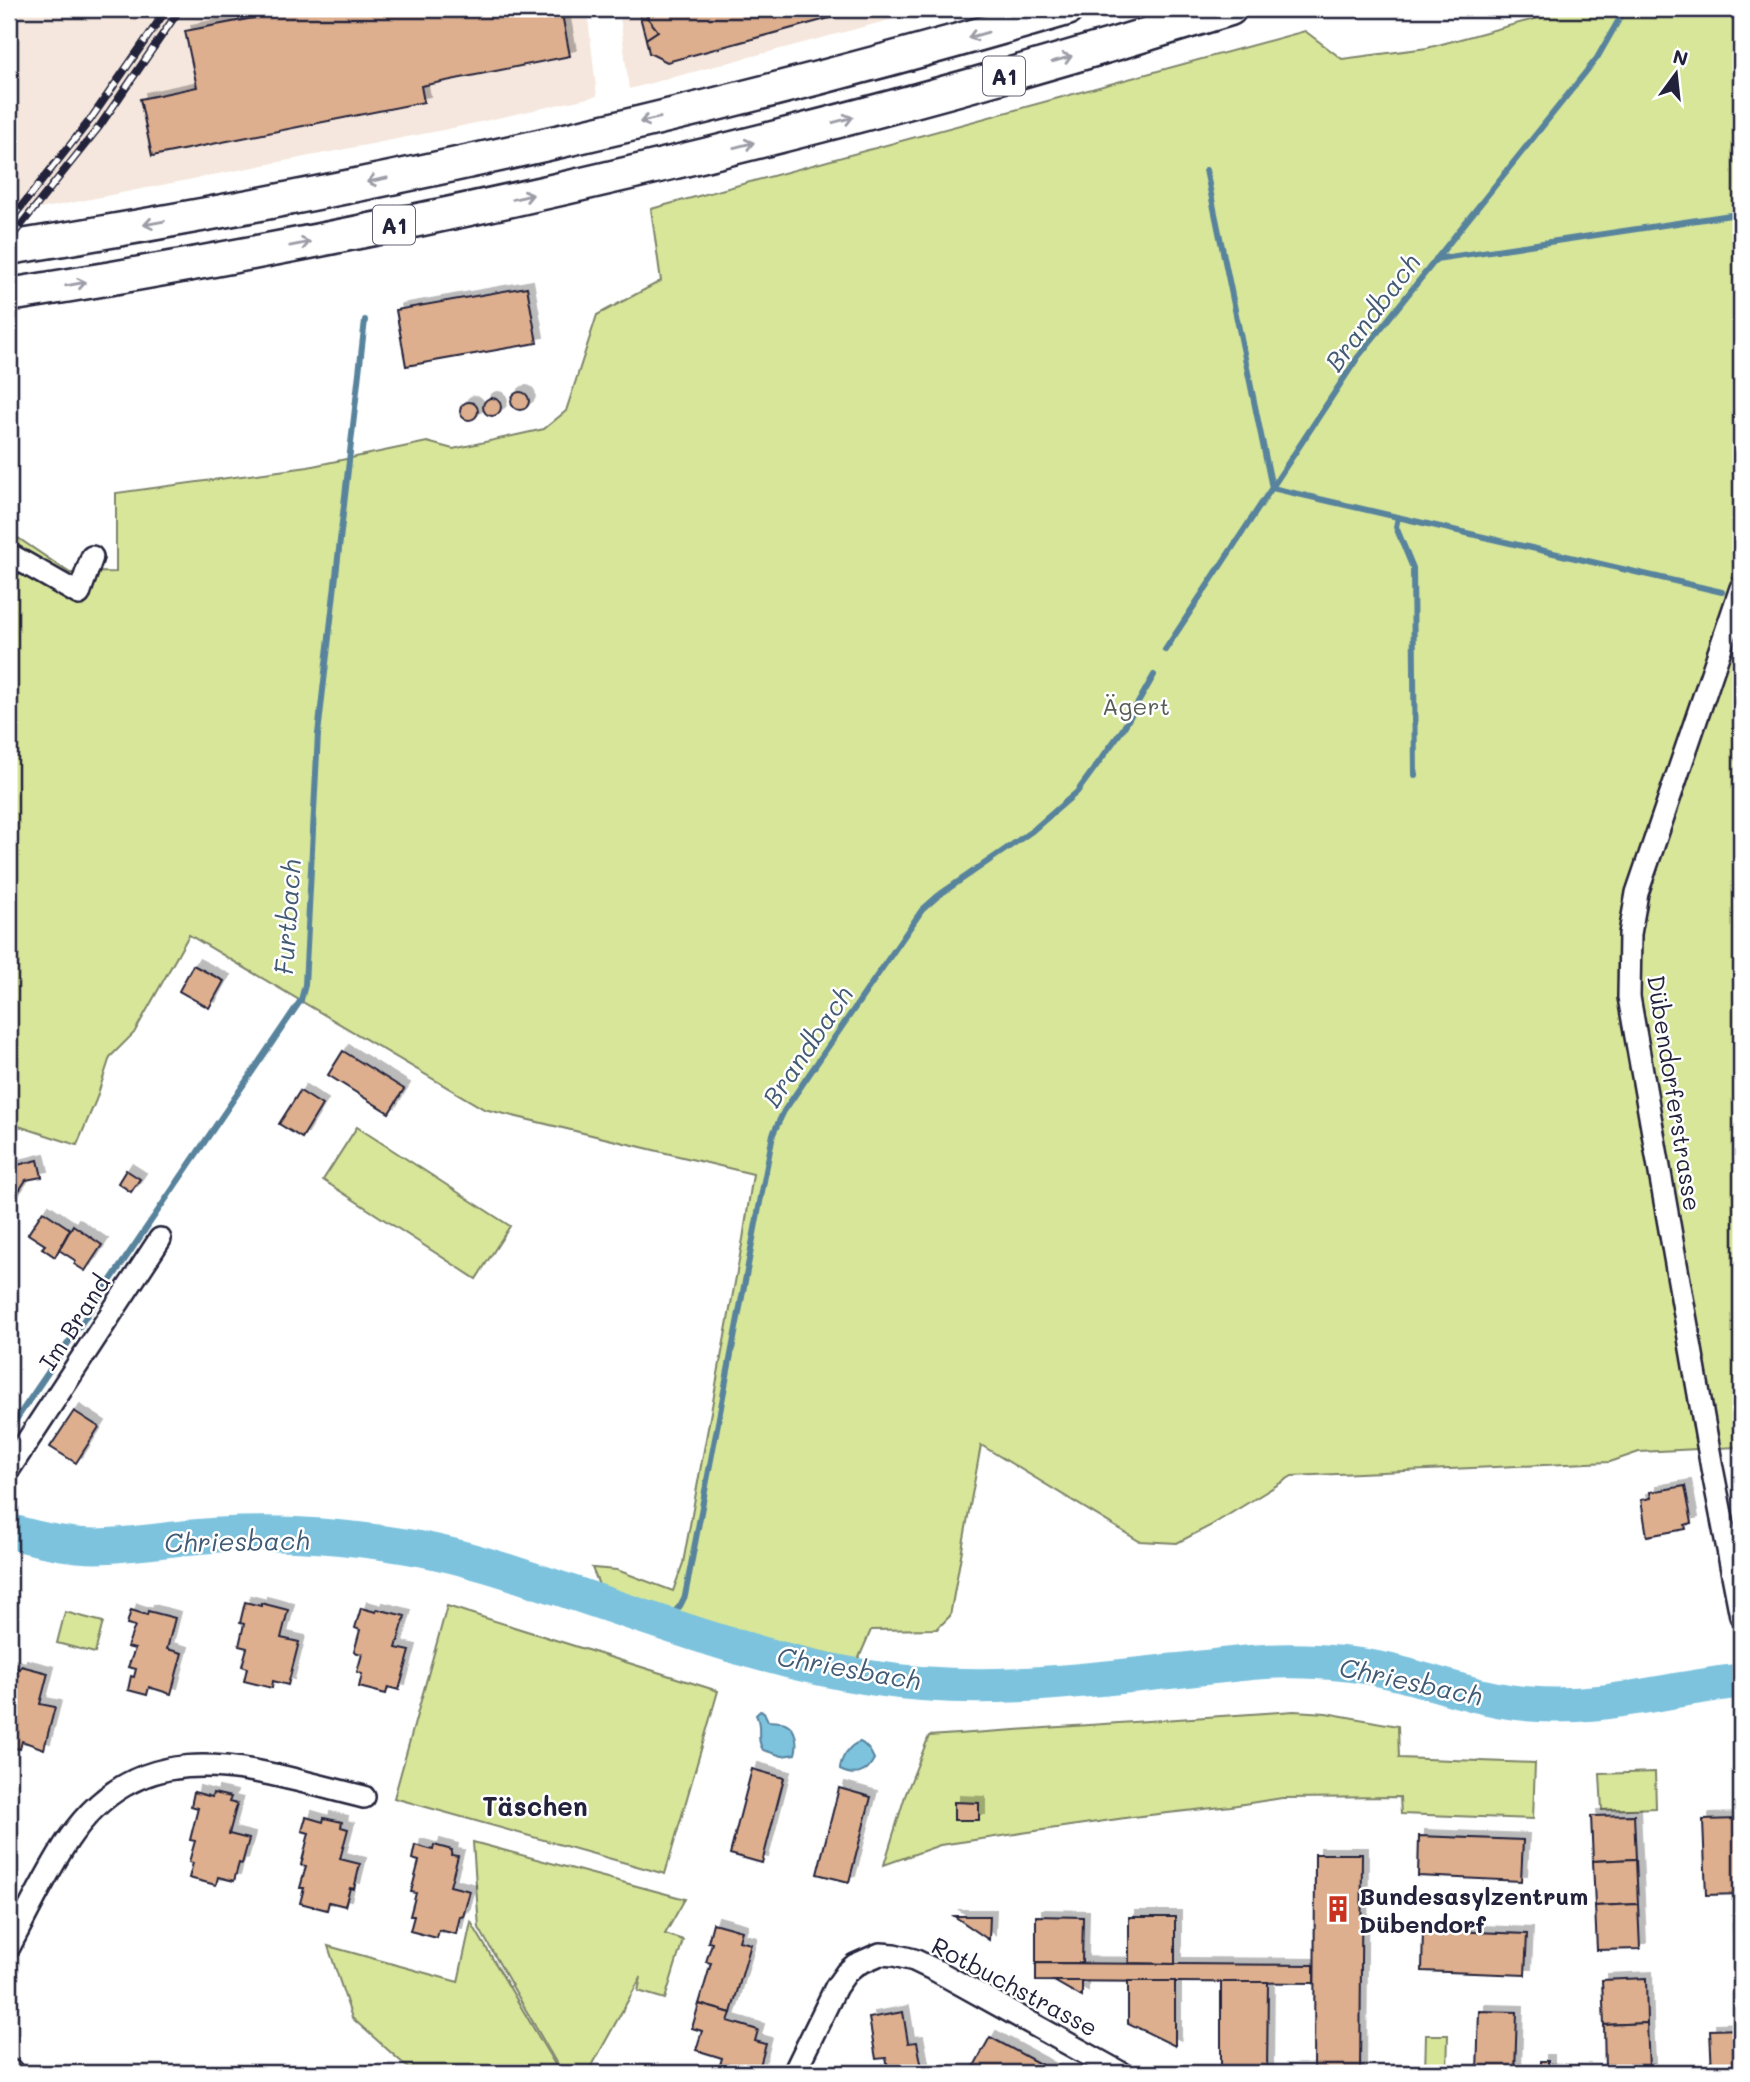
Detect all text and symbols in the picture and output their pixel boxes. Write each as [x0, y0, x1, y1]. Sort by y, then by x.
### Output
one-way arrow [967, 29, 989, 42]
north arrow [1642, 38, 1712, 108]
text: N [1670, 43, 1691, 71]
one-way arrow [1050, 52, 1073, 65]
road number: A1 [983, 57, 1025, 96]
one-way arrow [831, 112, 853, 125]
one-way arrow [639, 113, 662, 127]
one-way arrow [732, 138, 755, 151]
one-way arrow [366, 174, 389, 188]
one-way arrow [511, 190, 534, 203]
road number: A1 [373, 206, 415, 244]
one-way arrow [143, 217, 166, 231]
one-way arrow [288, 236, 311, 250]
water label: Brandbach [1317, 246, 1427, 378]
one-way arrow [64, 277, 87, 290]
park label: Ägert [1102, 690, 1170, 721]
water label: Furtbach [266, 858, 308, 976]
street label: Dübendorferstrasse [1641, 973, 1709, 1213]
water label: Brandbach [754, 979, 860, 1113]
street label: Im Brand [32, 1268, 116, 1376]
water label: Chriesbach [164, 1523, 310, 1559]
water label: Chriesbach [774, 1639, 924, 1697]
water label: Chriesbach [1336, 1649, 1486, 1713]
district label: Täschen [482, 1789, 588, 1823]
place label: Bundesasylzentrum Dübendorf [1359, 1880, 1588, 1939]
building icon: Bundesasylzentrum Dübendorf [1323, 1894, 1353, 1924]
street label: Rotbuchstrasse [927, 1929, 1103, 2043]

